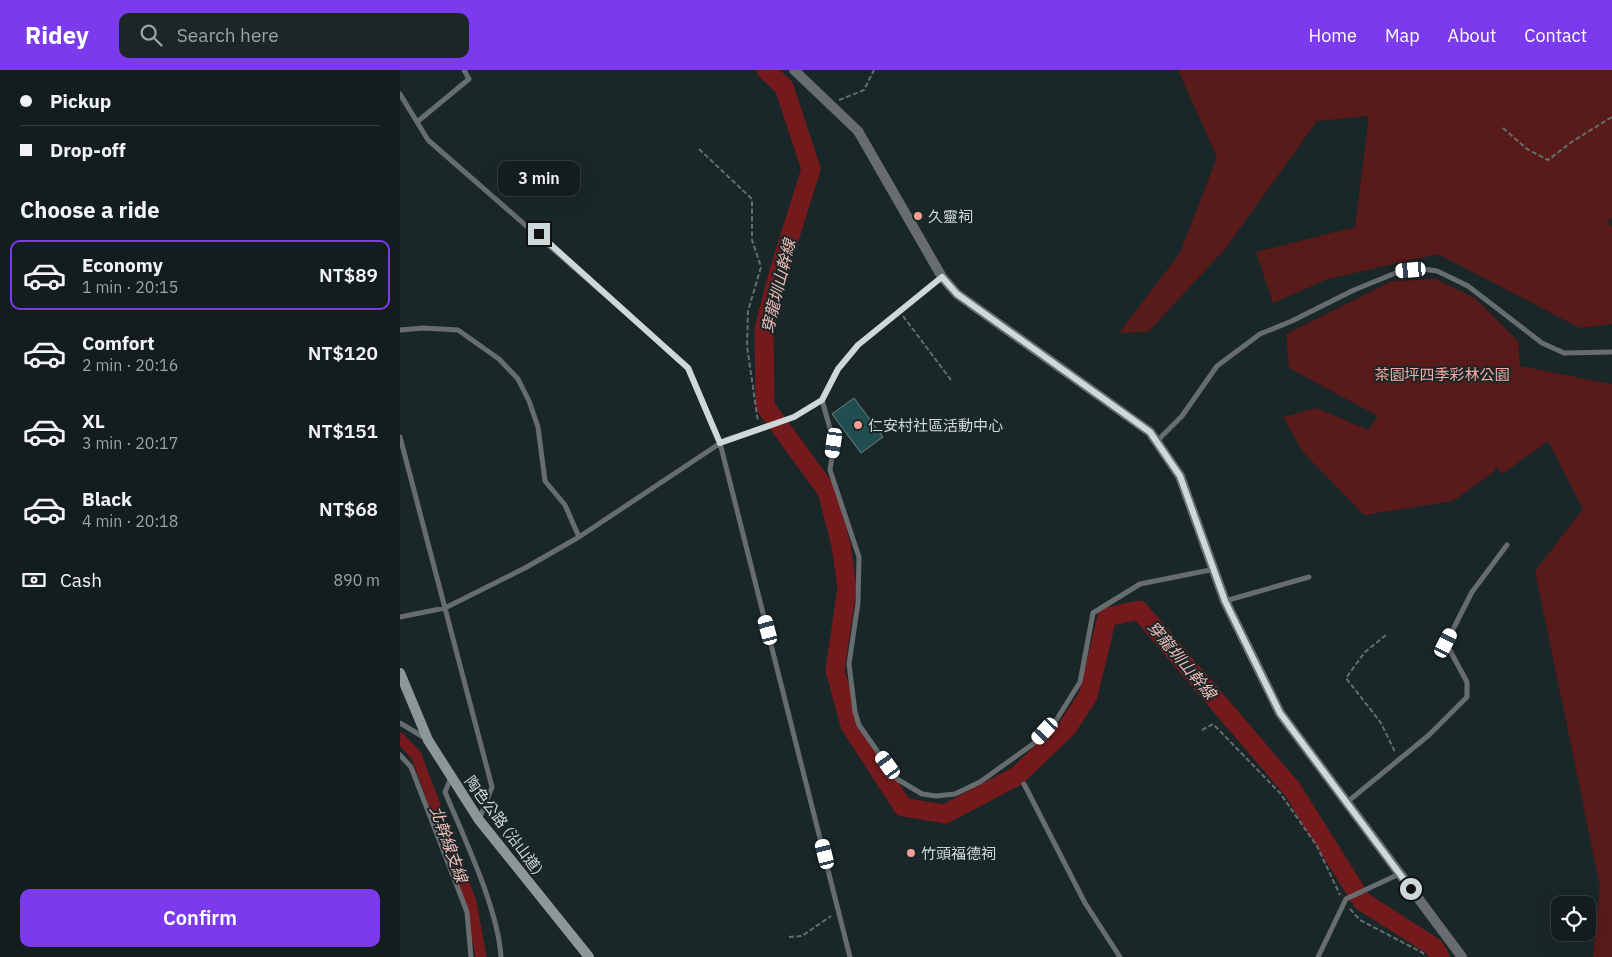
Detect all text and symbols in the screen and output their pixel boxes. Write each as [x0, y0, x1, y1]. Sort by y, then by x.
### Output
search box [119, 13, 469, 58]
text: Ridey [25, 19, 89, 51]
icon: search [137, 21, 165, 49]
text: Search here [177, 23, 279, 47]
text: Home [1309, 24, 1357, 47]
text: Map [1385, 24, 1420, 47]
text: About [1448, 24, 1496, 47]
text: Contact [1524, 24, 1587, 47]
text: Pickup [50, 89, 111, 113]
text: Drop-off [50, 138, 126, 162]
callout: 3 min [498, 161, 580, 196]
text: 3 min [518, 168, 560, 188]
text: Choose a ride [20, 195, 160, 224]
place label: 久靈祠 [928, 207, 973, 226]
marker: 久靈祠 [912, 210, 924, 222]
route end [528, 223, 550, 245]
water label: 穿龍圳山幹線 [757, 235, 800, 335]
icon: car [22, 253, 67, 298]
text: Economy [82, 253, 163, 277]
car [1395, 261, 1426, 279]
text: NT$89 [319, 263, 378, 287]
text: 1 min · 20:15 [82, 277, 178, 297]
icon: car [22, 331, 67, 376]
text: Comfort [82, 331, 155, 355]
text: NT$120 [308, 341, 378, 365]
text: 2 min · 20:16 [82, 355, 178, 375]
park label: 茶園坪四季彩林公園 [1374, 365, 1510, 384]
icon: car [22, 409, 67, 454]
text: XL [82, 409, 105, 433]
place label: 仁安村社區活動中心 [868, 416, 1003, 435]
text: NT$151 [308, 419, 378, 443]
marker: 仁安村社區活動中心 [852, 419, 864, 431]
car [824, 427, 843, 459]
text: 3 min · 20:17 [82, 433, 178, 453]
icon: car [22, 487, 67, 532]
text: Black [82, 487, 132, 511]
text: NT$68 [319, 497, 378, 521]
text: 4 min · 20:18 [82, 511, 178, 531]
icon: cash [20, 566, 48, 594]
text: Cash [60, 568, 102, 592]
text: 890 m [333, 570, 380, 590]
car [756, 614, 779, 646]
water label: 穿龍圳山幹線 [1143, 617, 1222, 705]
car [1432, 626, 1459, 660]
car [1029, 715, 1060, 747]
car [873, 748, 902, 782]
street label: 陶色公路 (沿山道) [461, 772, 547, 878]
water label: 北幹線支線 [426, 803, 473, 887]
car [814, 838, 835, 870]
place label: 竹頭福德祠 [921, 844, 996, 863]
marker: 竹頭福德祠 [905, 847, 917, 859]
route start [1400, 878, 1422, 900]
button: Confirm [20, 889, 380, 947]
map controls [1551, 896, 1596, 941]
button: locate [1551, 896, 1596, 941]

